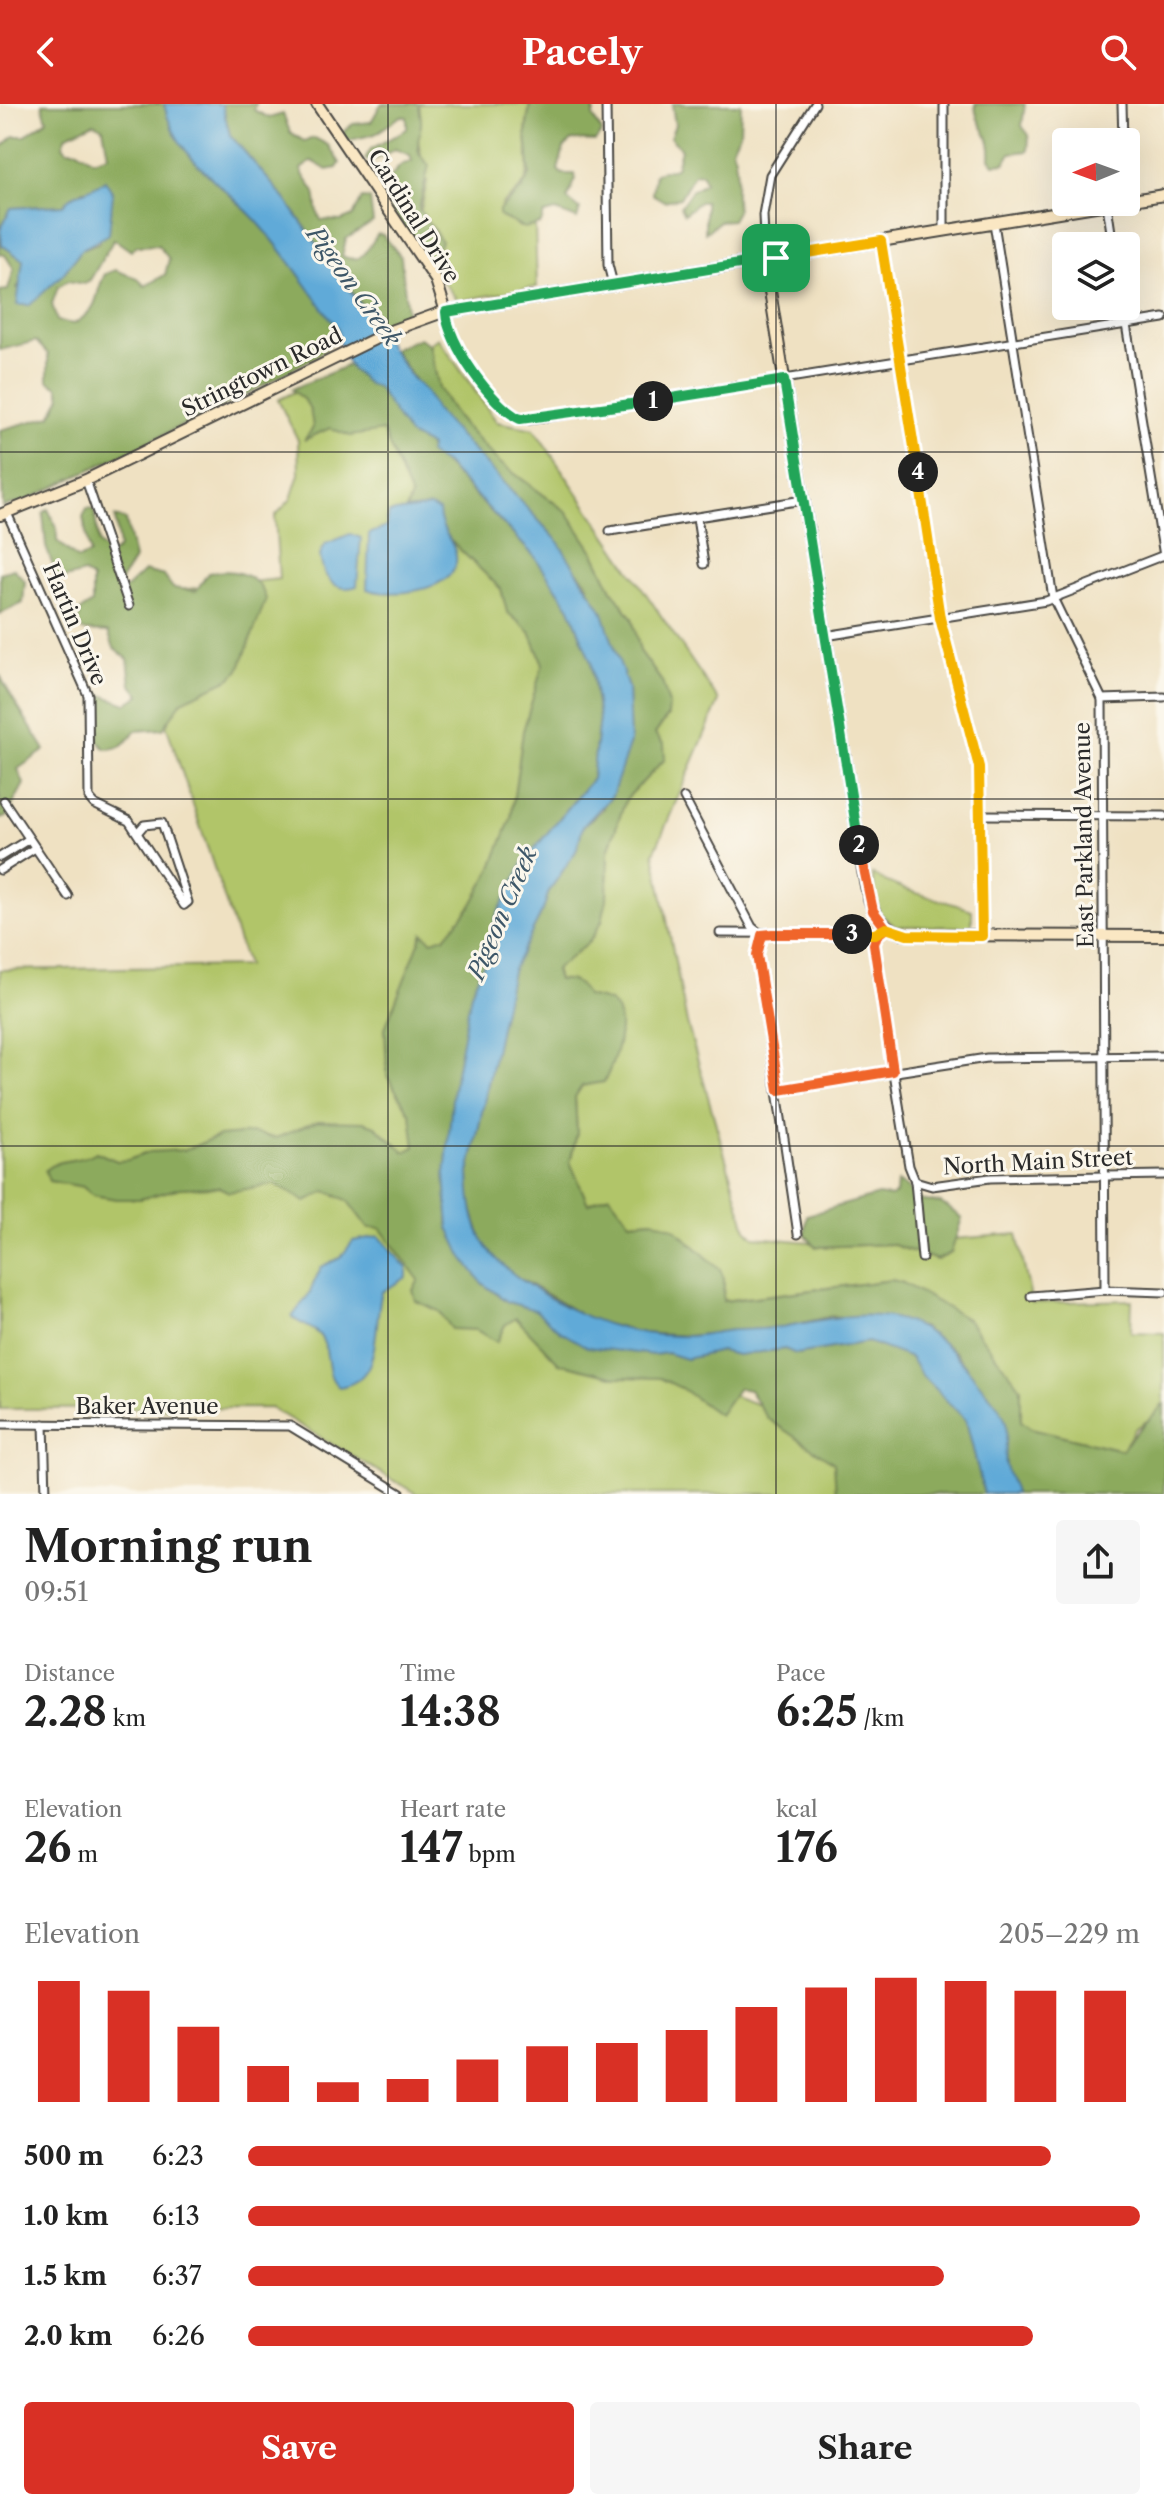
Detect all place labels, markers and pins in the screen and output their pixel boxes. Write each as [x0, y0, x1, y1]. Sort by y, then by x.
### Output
pin [742, 224, 810, 292]
pin: 1 [633, 381, 673, 421]
pin: 4 [898, 452, 938, 492]
pin: 2 [839, 825, 879, 865]
pin: 3 [832, 914, 872, 954]

